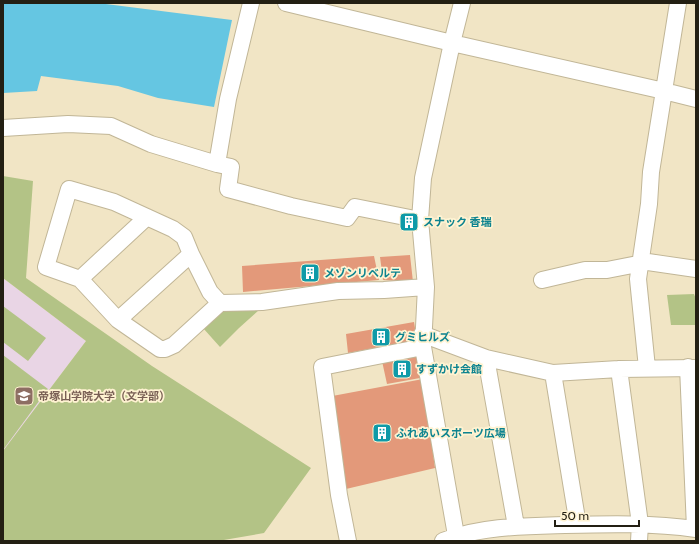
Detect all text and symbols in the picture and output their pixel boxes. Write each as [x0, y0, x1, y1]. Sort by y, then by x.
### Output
building icon: スナック 香瑞 [398, 211, 420, 233]
place label: スナック 香瑞 [423, 215, 491, 229]
building icon: メゾンリベルテ [299, 262, 321, 284]
place label: メゾンリベルテ [324, 266, 401, 280]
building icon: グミヒルズ [370, 326, 392, 348]
place label: グミヒルズ [395, 330, 450, 344]
building icon: すずかけ会館 [391, 358, 413, 380]
place label: すずかけ会館 [416, 362, 482, 376]
school or university icon: 帝塚山学院大学（文学部） [13, 385, 35, 407]
place label: 帝塚山学院大学（文学部） [38, 389, 170, 403]
building icon: ふれあいスポーツ広場 [371, 422, 393, 444]
place label: ふれあいスポーツ広場 [396, 426, 506, 440]
scale bar [555, 502, 639, 528]
text: 50 m [561, 508, 589, 523]

